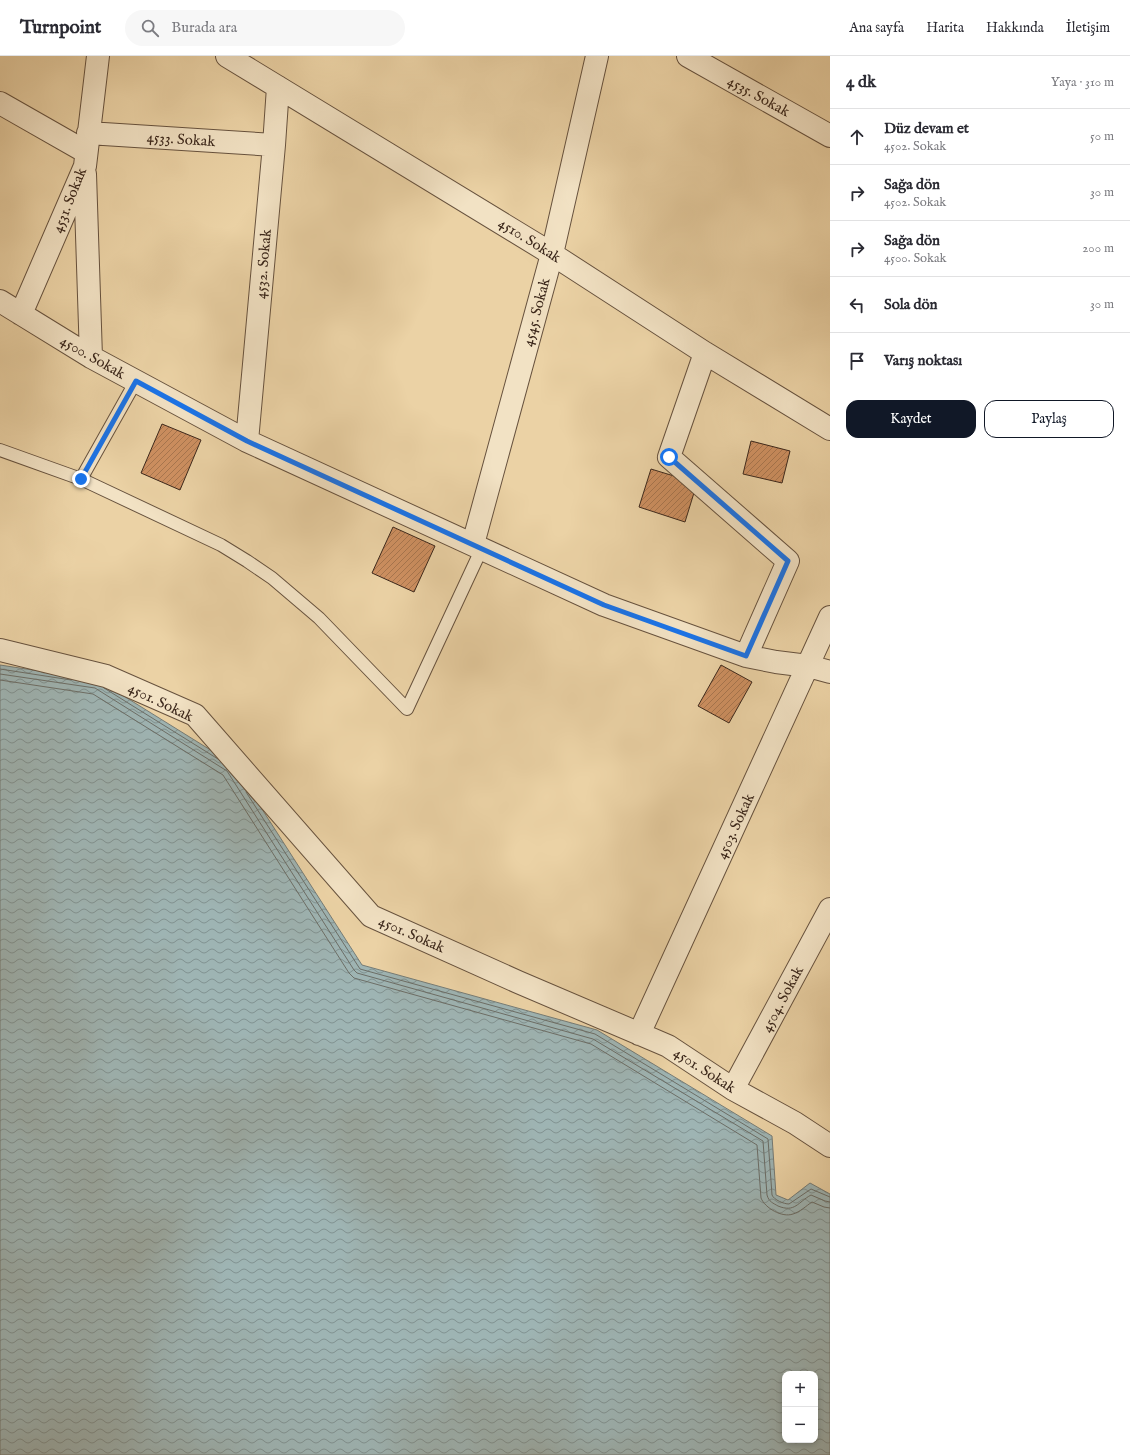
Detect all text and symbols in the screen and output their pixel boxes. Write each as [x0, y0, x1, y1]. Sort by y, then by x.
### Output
search box [125, 10, 405, 46]
text: Turnpoint [20, 16, 101, 40]
icon: search [139, 17, 161, 39]
text: Burada ara [171, 18, 237, 37]
text: Ana sayfa [849, 19, 904, 37]
text: Harita [926, 19, 964, 37]
text: Hakkında [986, 19, 1044, 37]
text: İletişim [1066, 19, 1110, 37]
street label: 4535. Sokak [724, 72, 794, 122]
text: 4 dk [846, 72, 876, 93]
text: Yaya · 310 m [1051, 74, 1114, 91]
text: Düz devam et [884, 119, 969, 138]
icon: ahead [846, 126, 868, 148]
street label: 4533. Sokak [146, 128, 217, 151]
text: 50 m [1090, 128, 1114, 145]
text: 4502. Sokak [884, 138, 946, 155]
street label: 4531. Sokak [48, 164, 91, 236]
text: Sağa dön [884, 175, 940, 194]
icon: right [846, 182, 868, 204]
text: 30 m [1090, 184, 1114, 201]
text: 4502. Sokak [884, 194, 946, 211]
street label: 4510. Sokak [495, 214, 565, 268]
street label: 4532. Sokak [251, 227, 276, 300]
text: Sağa dön [884, 231, 940, 250]
icon: right [846, 238, 868, 260]
text: 200 m [1082, 240, 1114, 257]
text: 4500. Sokak [884, 250, 947, 267]
street label: 4545. Sokak [518, 275, 555, 348]
icon: left [846, 294, 868, 316]
text: Sola dön [884, 295, 938, 314]
text: 30 m [1090, 296, 1114, 313]
street label: 4500. Sokak [57, 331, 130, 384]
icon: arrive [846, 350, 868, 372]
text: Varış noktası [884, 351, 962, 370]
button: Kaydet [846, 400, 976, 438]
button: Paylaş [984, 400, 1114, 438]
route start [660, 448, 678, 466]
route end [72, 470, 90, 488]
street label: 4501. Sokak [125, 679, 197, 727]
street label: 4503. Sokak [712, 789, 759, 862]
street label: 4501. Sokak [376, 911, 449, 958]
street label: 4504. Sokak [757, 962, 808, 1036]
street label: 4501. Sokak [670, 1043, 740, 1098]
map controls [782, 1371, 818, 1443]
button: + [782, 1371, 818, 1407]
button: − [782, 1407, 818, 1443]

